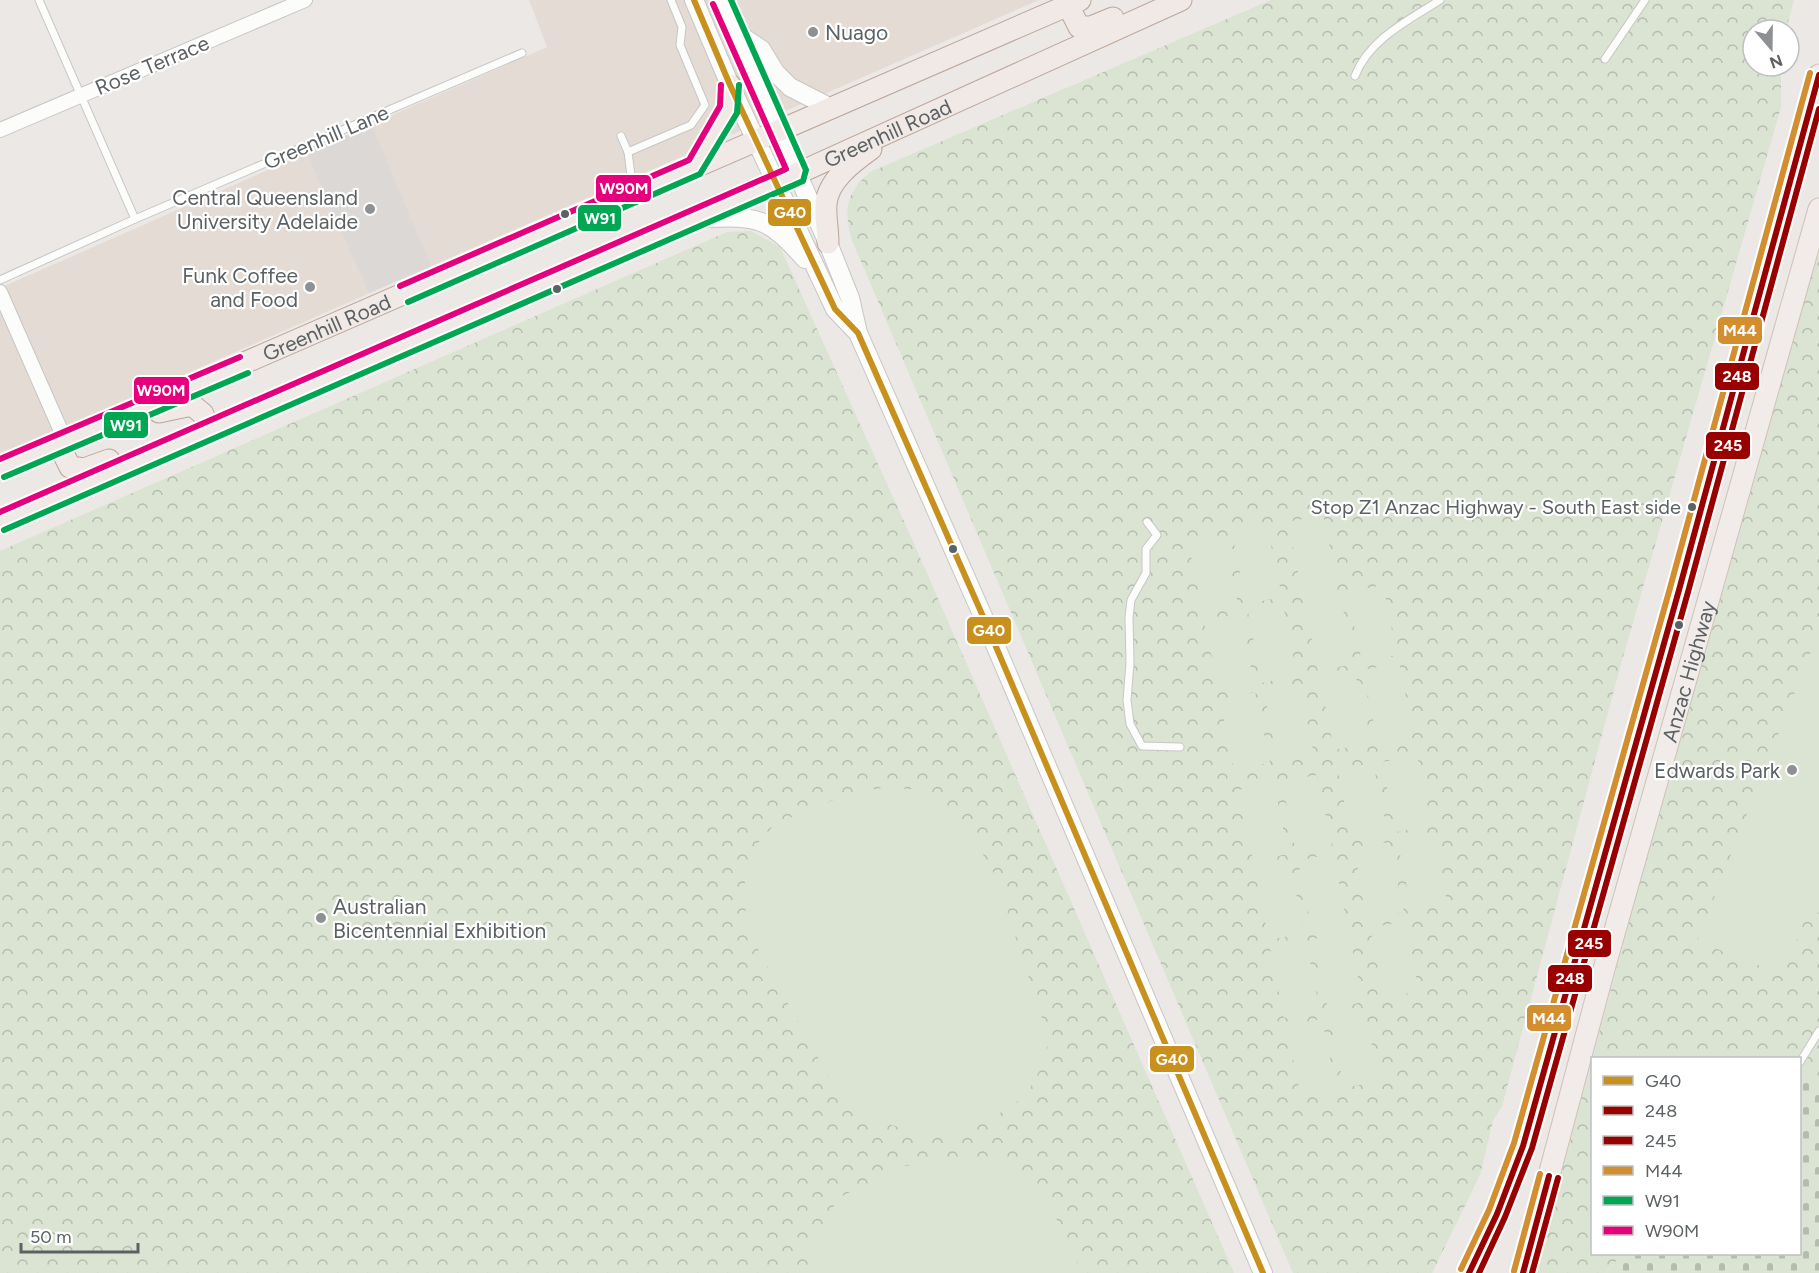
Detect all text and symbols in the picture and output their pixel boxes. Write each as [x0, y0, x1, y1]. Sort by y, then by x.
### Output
north arrow [1741, 18, 1801, 78]
place label: Nuago [825, 20, 888, 45]
marker: Nuago [806, 25, 820, 39]
street label: Rose Terrace [91, 30, 213, 100]
text: N [1767, 51, 1785, 73]
street label: Greenhill Road [820, 93, 955, 172]
street label: Greenhill Lane [260, 99, 392, 175]
line badge: W90M [595, 174, 652, 203]
text: W90M [599, 179, 649, 198]
place label: Central Queensland University Adelaide [172, 185, 358, 234]
line badge: G40 [767, 198, 812, 227]
marker: Central Queensland University Adelaide [363, 202, 377, 216]
text: G40 [774, 203, 806, 222]
line badge: W91 [577, 204, 622, 232]
unlabelled marker [559, 208, 571, 220]
text: W91 [584, 209, 616, 228]
place label: Funk Coffee and Food [182, 263, 298, 312]
marker: Funk Coffee and Food [303, 280, 317, 294]
unlabelled marker [551, 283, 563, 295]
street label: Greenhill Road [259, 288, 394, 366]
line badge: M44 [1717, 316, 1763, 345]
text: M44 [1723, 321, 1757, 340]
line badge: 248 [1714, 362, 1760, 391]
text: 248 [1722, 367, 1752, 386]
line badge: W90M [133, 376, 190, 405]
text: W90M [136, 381, 186, 400]
line badge: W91 [103, 411, 149, 439]
text: W91 [110, 416, 142, 435]
line badge: 245 [1705, 431, 1751, 460]
text: 245 [1714, 436, 1742, 455]
place label: Stop Z1 Anzac Highway - South East side [1311, 495, 1681, 519]
marker: Stop Z1 Anzac Highway - South East side [1686, 501, 1698, 513]
unlabelled marker [947, 543, 959, 555]
street label: Anzac Highway [1656, 598, 1720, 745]
line badge: G40 [966, 616, 1012, 645]
unlabelled marker [1673, 619, 1685, 631]
text: G40 [973, 621, 1005, 640]
place label: Edwards Park [1654, 758, 1781, 783]
marker: Edwards Park [1785, 763, 1799, 777]
place label: Australian Bicentennial Exhibition [333, 894, 546, 943]
marker: Australian Bicentennial Exhibition [314, 911, 328, 925]
line badge: 245 [1567, 929, 1612, 958]
text: 245 [1575, 934, 1603, 953]
line badge: 248 [1547, 964, 1593, 993]
text: 248 [1555, 969, 1585, 988]
line badge: M44 [1526, 1004, 1572, 1032]
text: M44 [1532, 1009, 1566, 1028]
line badge: G40 [1149, 1045, 1195, 1073]
text: G40 [1156, 1050, 1188, 1069]
legend [1591, 1057, 1801, 1255]
text: G40 [1645, 1070, 1681, 1092]
text: 248 [1645, 1100, 1677, 1122]
text: 245 [1645, 1130, 1677, 1152]
text: M44 [1645, 1160, 1683, 1182]
text: W91 [1645, 1190, 1680, 1212]
scale bar [21, 1216, 138, 1254]
text: W90M [1645, 1220, 1699, 1242]
text: 50 m [30, 1226, 72, 1248]

